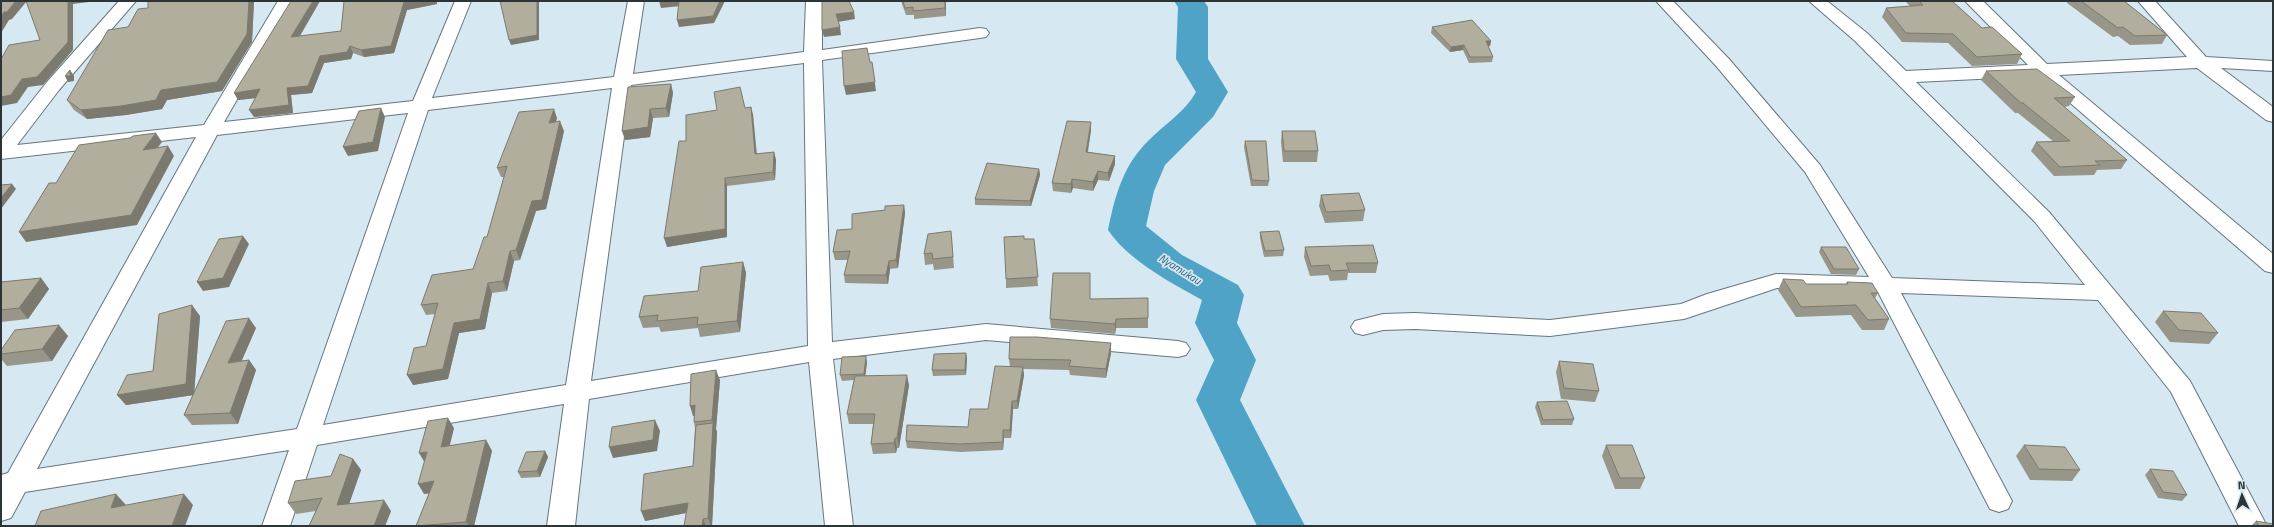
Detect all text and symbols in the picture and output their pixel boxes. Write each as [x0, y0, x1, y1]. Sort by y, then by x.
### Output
water label: Nyamukau [1156, 250, 1205, 289]
north arrow [2222, 475, 2262, 515]
text: N [2237, 477, 2246, 493]

